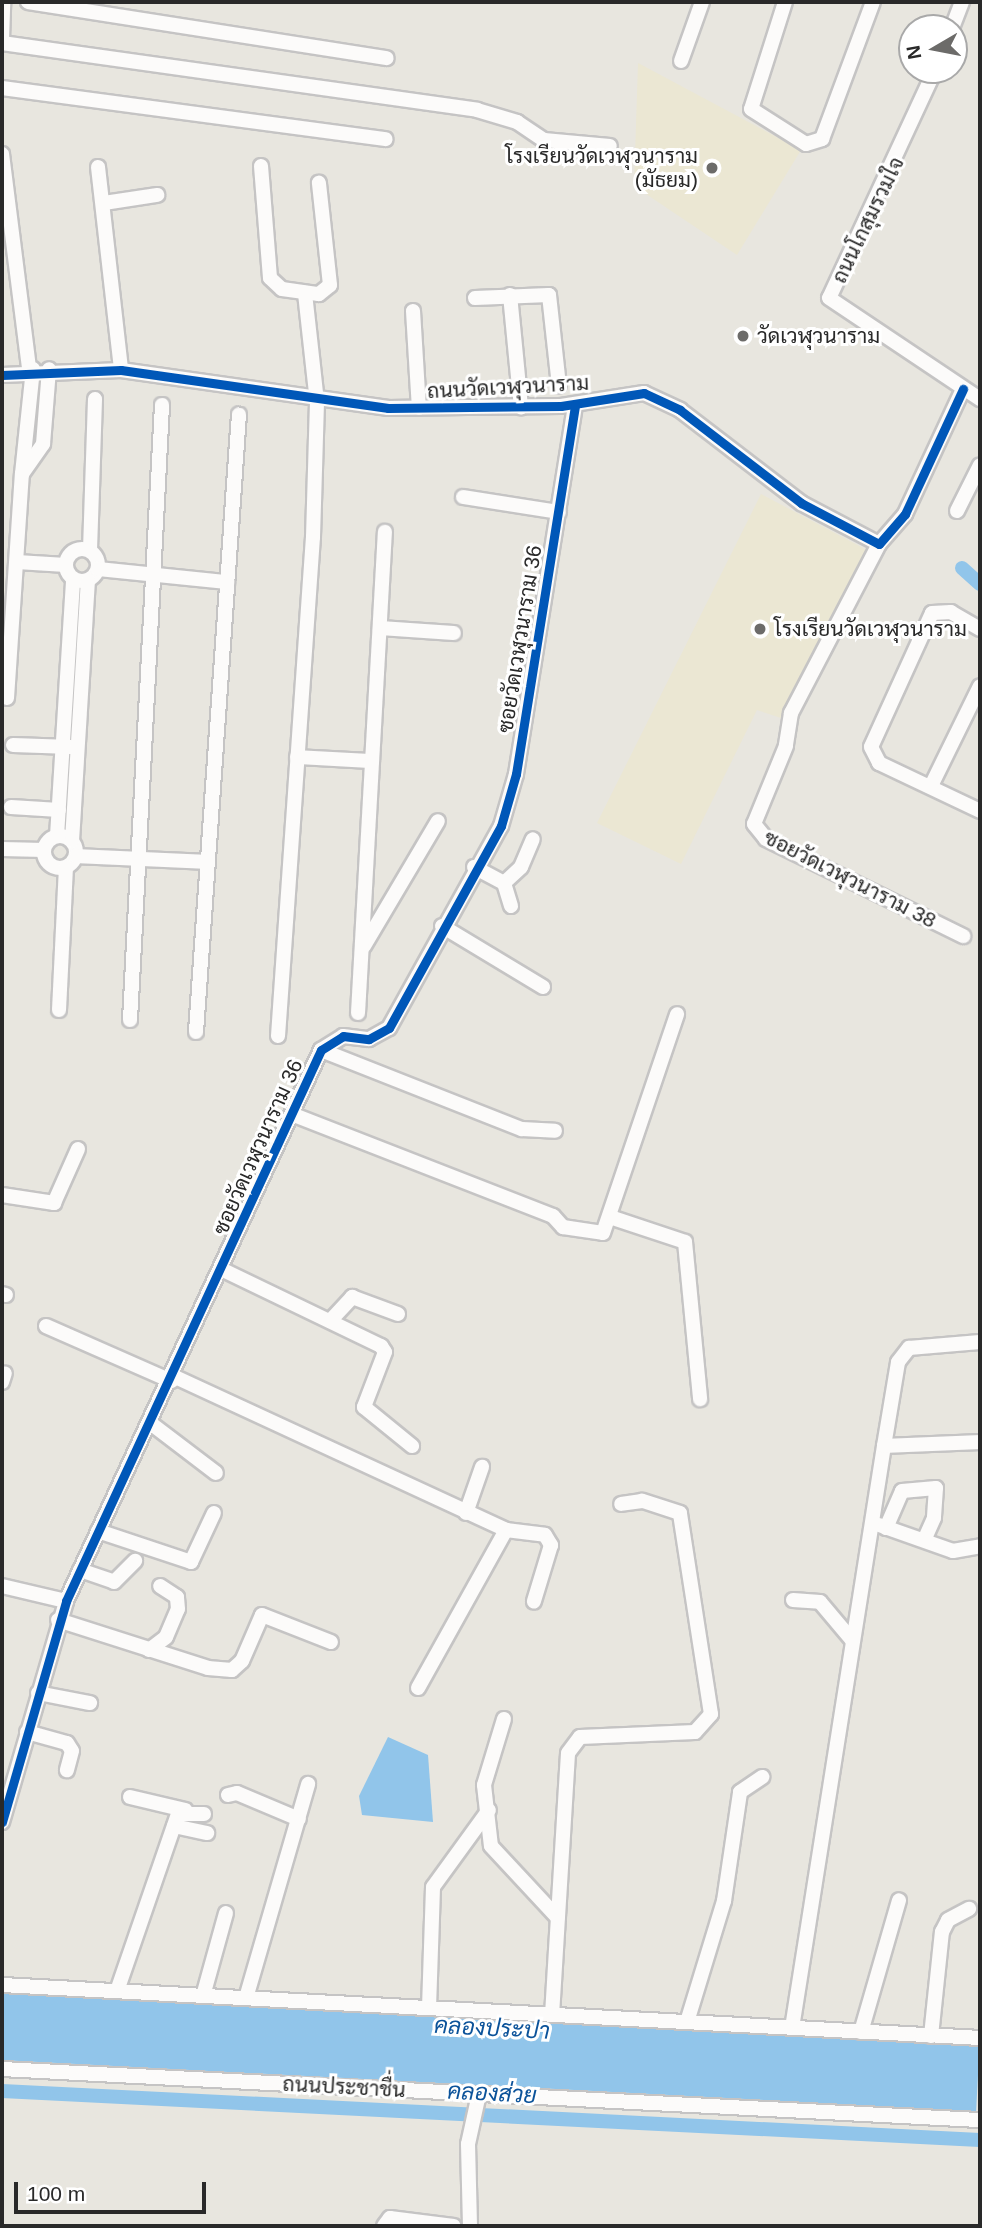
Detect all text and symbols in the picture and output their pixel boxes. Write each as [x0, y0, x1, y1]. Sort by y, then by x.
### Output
north arrow [898, 14, 968, 84]
text: N [902, 44, 925, 61]
place label: โรงเรียนวัดเวฬุวนาราม (มัธยม) [505, 143, 698, 193]
street label: ถนนโกสุมรวมใจ [827, 153, 909, 287]
marker: โรงเรียนวัดเวฬุวนาราม (มัธยม) [704, 160, 720, 176]
place label: วัดเวฬุวนาราม [757, 323, 880, 349]
marker: วัดเวฬุวนาราม [735, 328, 751, 344]
street label: ถนนวัดเวฬุวนาราม [426, 370, 590, 404]
street label: ซอยวัดเวฬุวนาราม 36 [493, 543, 547, 735]
place label: โรงเรียนวัดเวฬุวนาราม [774, 616, 967, 642]
marker: โรงเรียนวัดเวฬุวนาราม [752, 621, 768, 637]
street label: ซอยวัดเวฬุวนาราม 38 [760, 825, 940, 933]
street label: ซอยวัดเวฬุวนาราม 36 [208, 1055, 308, 1239]
water label: คลองประปา [433, 2011, 551, 2045]
street label: ถนนประชาชื่น [282, 2071, 406, 2103]
water label: คลองส่วย [447, 2077, 537, 2109]
scale bar [18, 2168, 210, 2212]
text: 100 m [27, 2182, 85, 2205]

